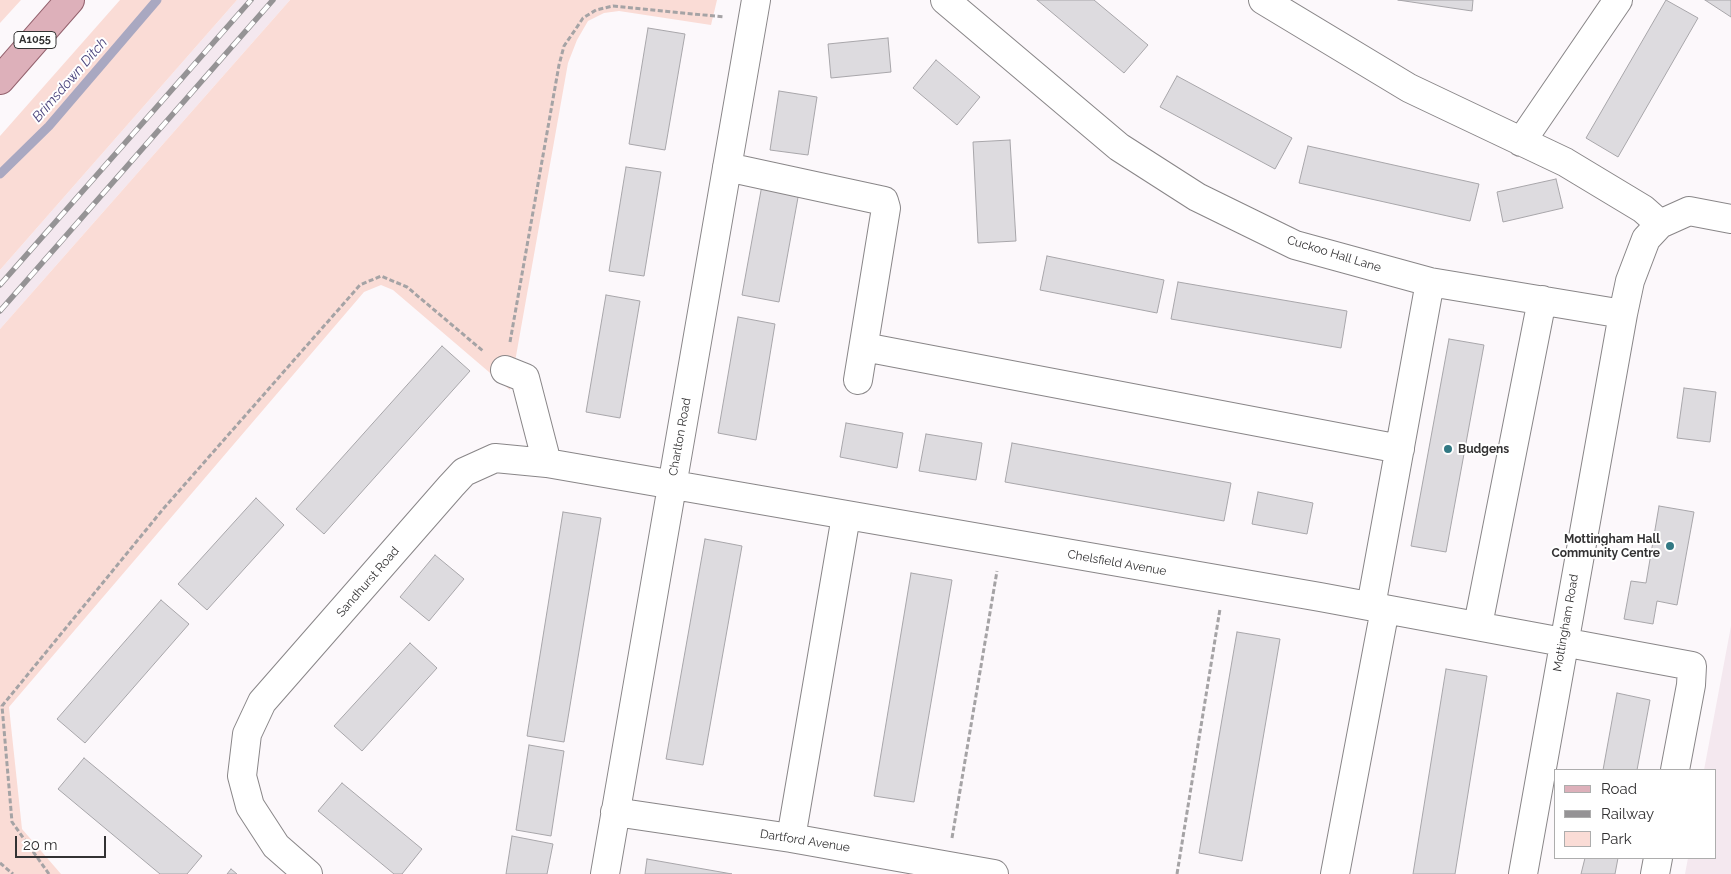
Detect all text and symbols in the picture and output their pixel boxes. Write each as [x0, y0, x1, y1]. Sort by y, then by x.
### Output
road number: A1055 [14, 32, 56, 48]
water label: Brimsdown Ditch [29, 35, 111, 125]
street label: Cuckoo Hall Lane [1285, 233, 1383, 275]
street label: Charlton Road [666, 397, 694, 477]
place label: Budgens [1458, 442, 1509, 456]
marker: Budgens [1442, 443, 1454, 455]
place label: Mottingham Hall Community Centre [1551, 532, 1660, 560]
marker: Mottingham Hall Community Centre [1664, 540, 1676, 552]
street label: Sandhurst Road [334, 544, 402, 620]
street label: Chelsfield Avenue [1066, 547, 1168, 579]
street label: Mottingham Road [1550, 573, 1582, 673]
legend [1554, 769, 1716, 859]
text: Road [1601, 780, 1637, 798]
text: Railway [1601, 805, 1654, 823]
scale bar [18, 826, 109, 858]
street label: Dartford Avenue [759, 827, 851, 855]
text: Park [1601, 830, 1632, 848]
text: 20 m [23, 836, 58, 854]

